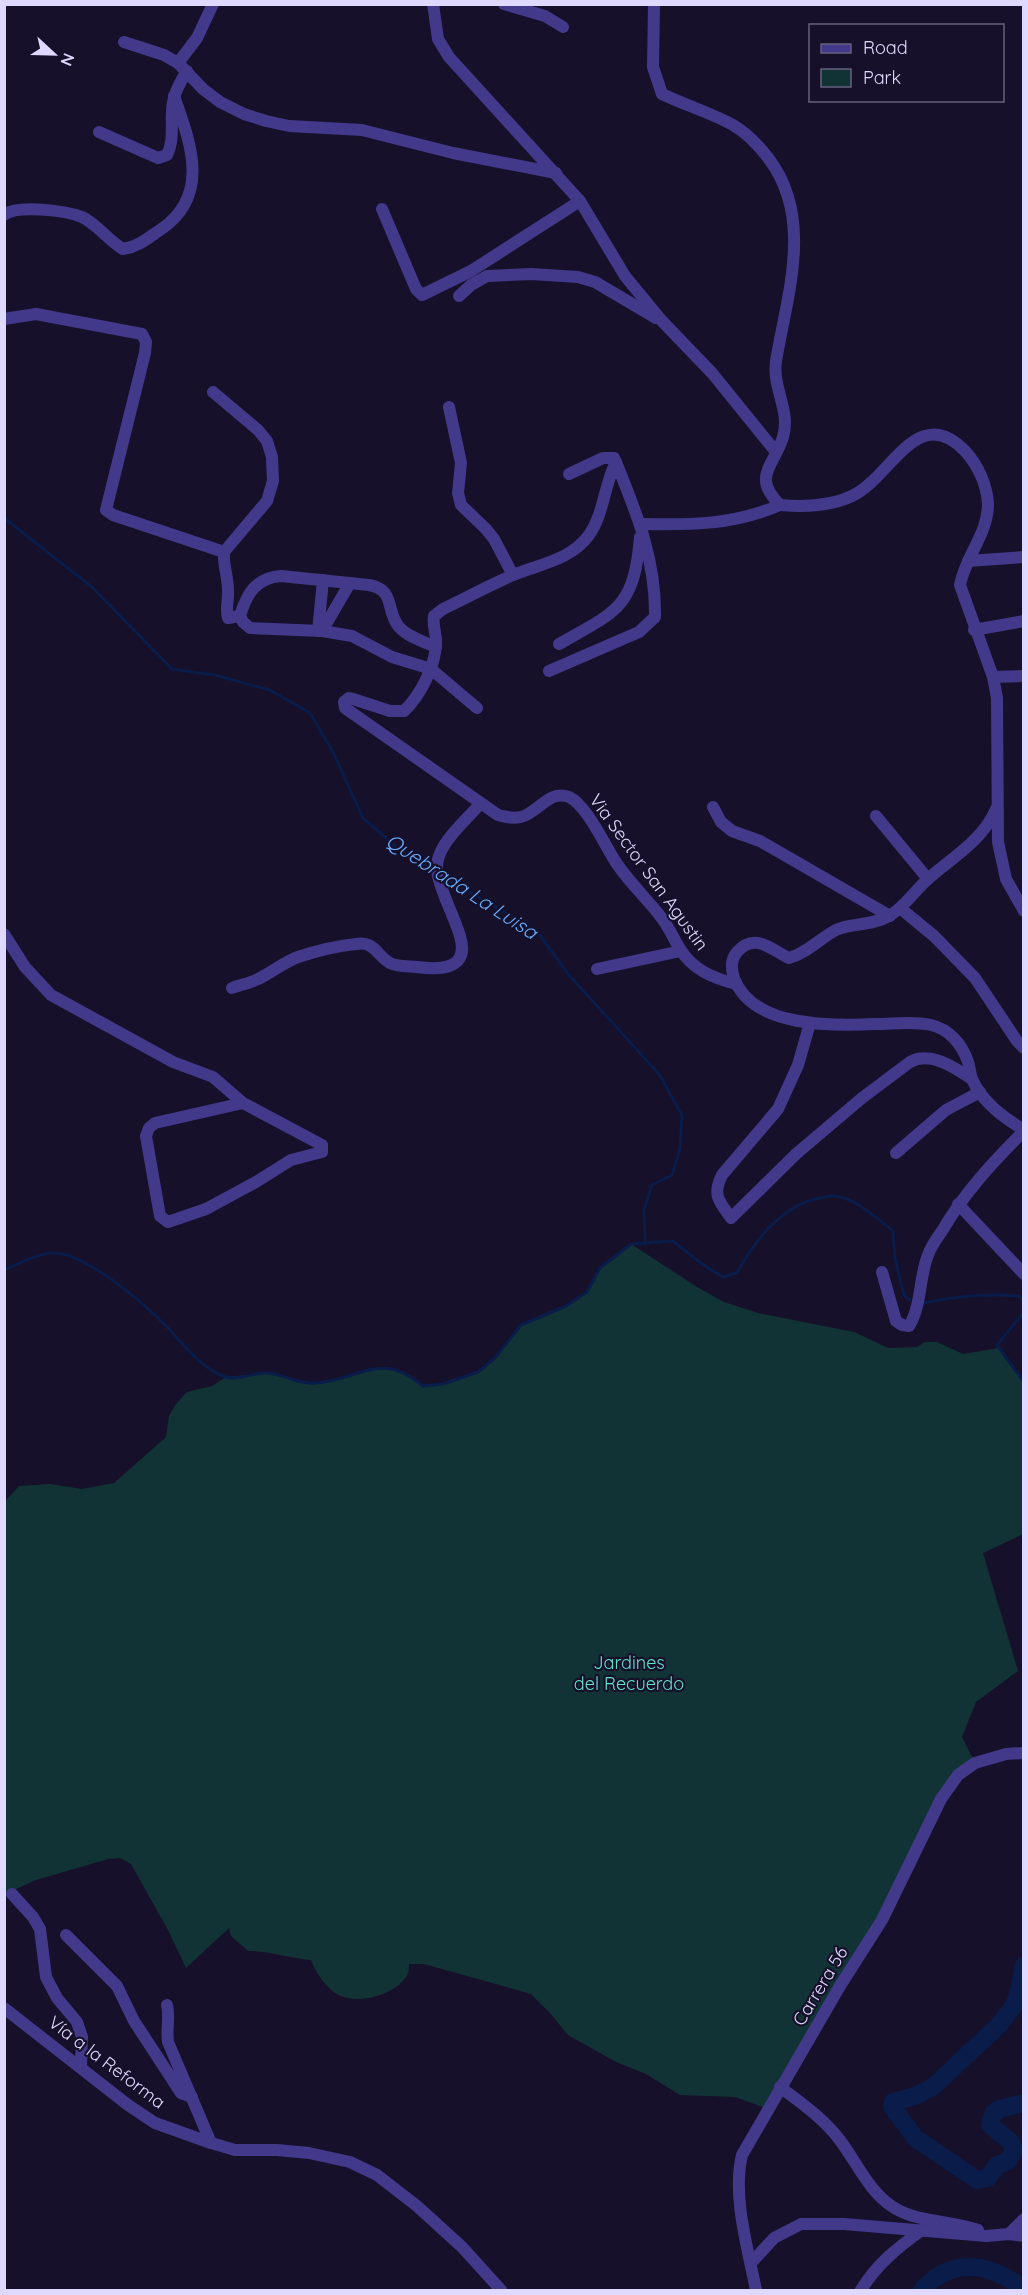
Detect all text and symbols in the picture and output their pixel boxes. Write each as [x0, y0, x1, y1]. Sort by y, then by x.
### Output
north arrow [24, 24, 84, 84]
legend [809, 24, 1004, 102]
text: Road [863, 36, 908, 59]
text: N [56, 50, 79, 69]
text: Park [863, 66, 901, 89]
street label: Via Sector San Agustin [584, 789, 714, 955]
water label: Quebrada La Luisa [381, 828, 544, 945]
park label: Jardines del Recuerdo [574, 1651, 684, 1695]
street label: Carrera 56 [787, 1942, 853, 2030]
street label: Vía a la Reforma [44, 2011, 170, 2113]

